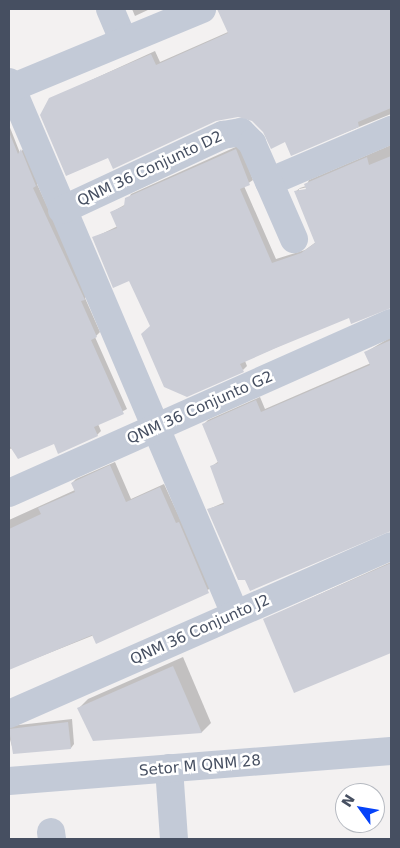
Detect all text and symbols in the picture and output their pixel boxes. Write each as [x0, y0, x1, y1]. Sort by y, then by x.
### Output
street label: QNM 36 Conjunto D2 [75, 127, 225, 211]
street label: QNM 36 Conjunto G2 [124, 368, 276, 448]
street label: QNM 36 Conjunto J2 [127, 591, 273, 669]
street label: Setor M QNM 28 [138, 752, 262, 780]
north arrow [335, 783, 385, 833]
text: N [338, 791, 358, 810]

